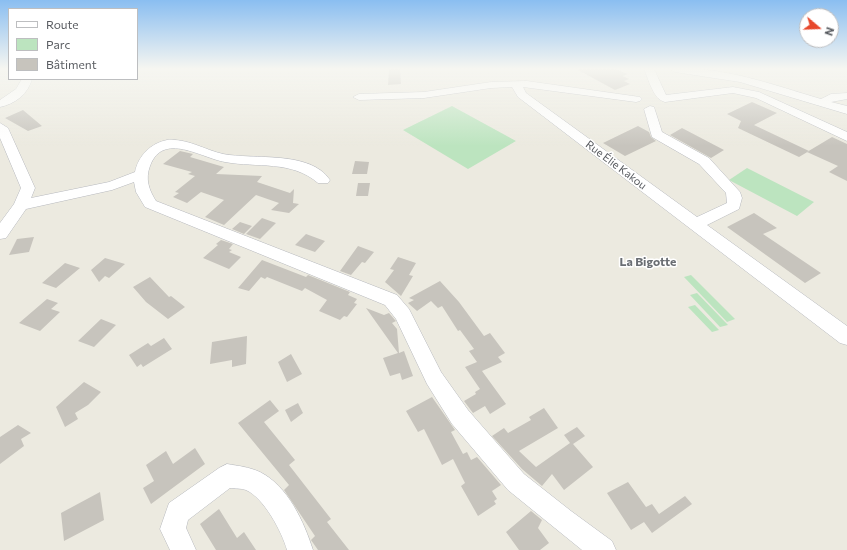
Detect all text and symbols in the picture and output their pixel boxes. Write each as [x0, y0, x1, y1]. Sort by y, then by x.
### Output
legend [8, 8, 138, 80]
north arrow [799, 8, 839, 48]
text: Route [46, 17, 79, 31]
text: N [822, 26, 837, 38]
text: Parc [46, 37, 70, 51]
text: Bâtiment [46, 57, 97, 71]
street label: Rue Élie Kakou [583, 138, 649, 192]
district label: La Bigotte [620, 255, 676, 269]

